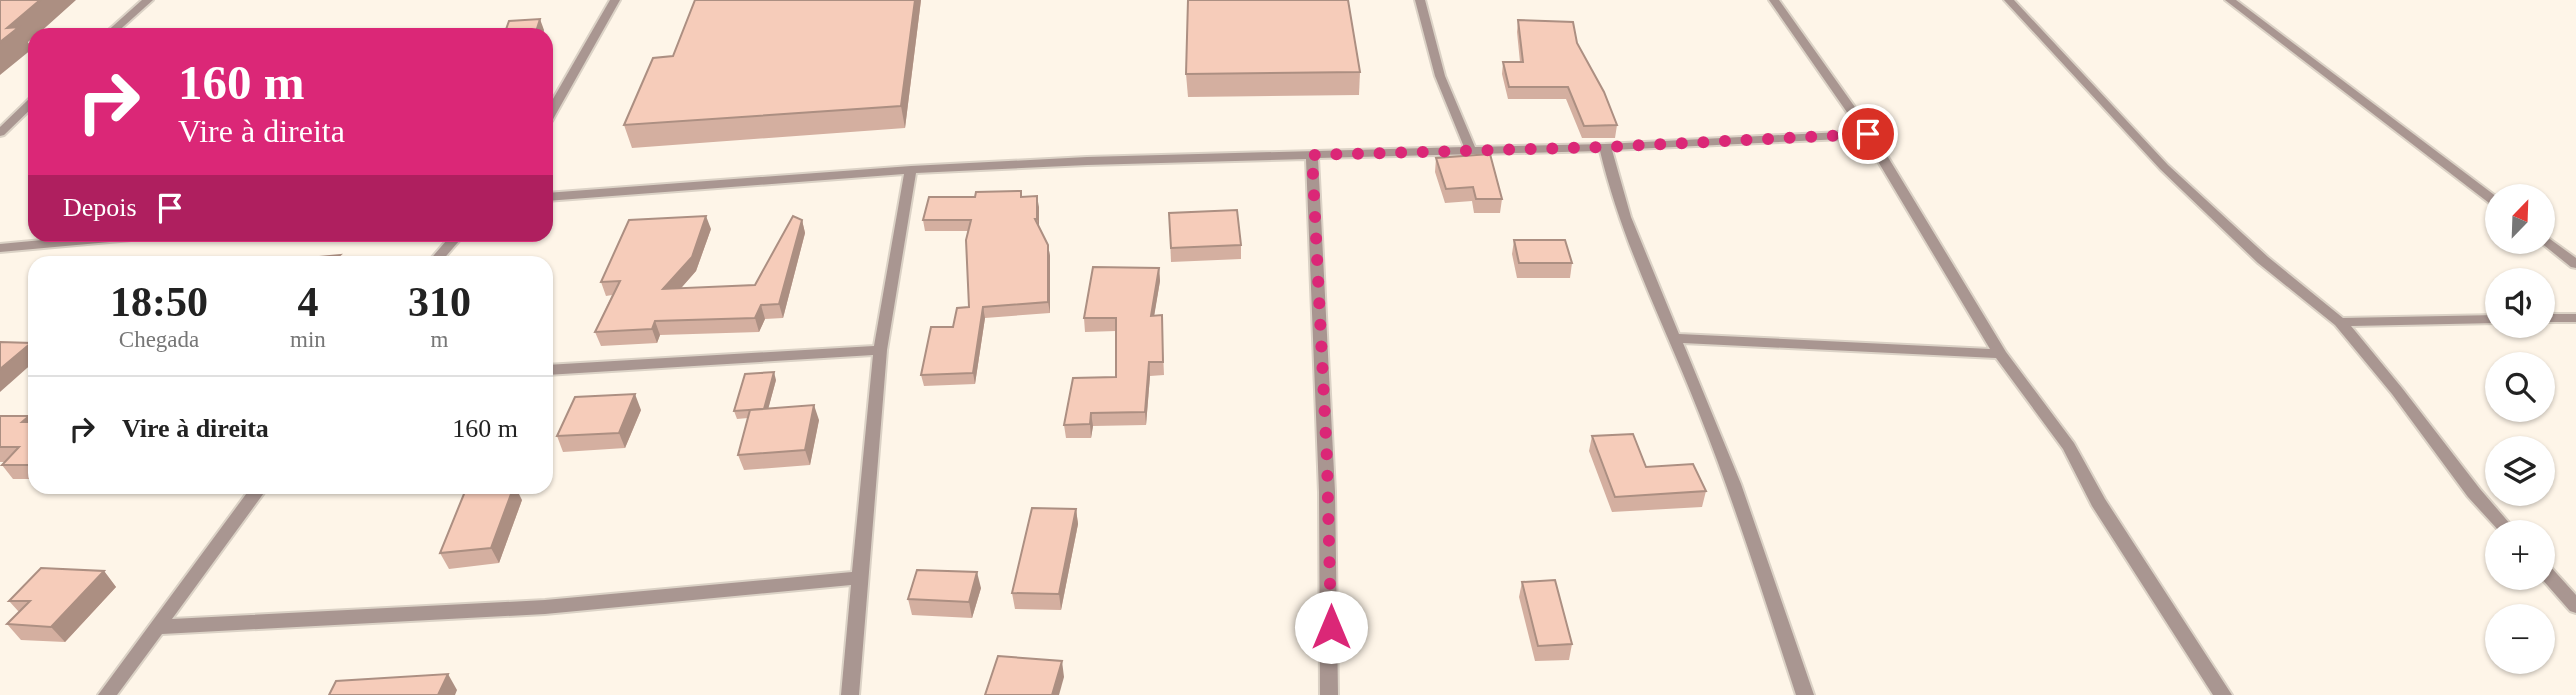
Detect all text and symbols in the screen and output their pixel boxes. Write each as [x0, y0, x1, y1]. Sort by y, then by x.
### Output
text: 160 m [178, 55, 305, 110]
icon: right [63, 56, 154, 147]
pin [1838, 104, 1898, 164]
text: Vire à direita [178, 113, 345, 149]
icon: arrive [1849, 115, 1887, 153]
north arrow [2485, 184, 2555, 254]
map controls [2485, 184, 2555, 674]
icon: arrive [151, 189, 189, 227]
text: Depois [63, 193, 137, 222]
button: sound [2485, 268, 2555, 338]
text: 18:50 [110, 279, 208, 325]
text: 4 [297, 279, 318, 325]
text: 310 [408, 279, 471, 325]
text: Chegada [119, 327, 199, 352]
text: min [290, 327, 326, 352]
text: m [430, 327, 448, 352]
button: search [2485, 352, 2555, 422]
icon: right [63, 410, 101, 448]
text: Vire à direita [122, 414, 269, 443]
text: 160 m [452, 414, 518, 443]
button: layers [2485, 436, 2555, 506]
button: + [2485, 520, 2555, 590]
position arrow [1294, 590, 1368, 664]
button: − [2485, 604, 2555, 674]

